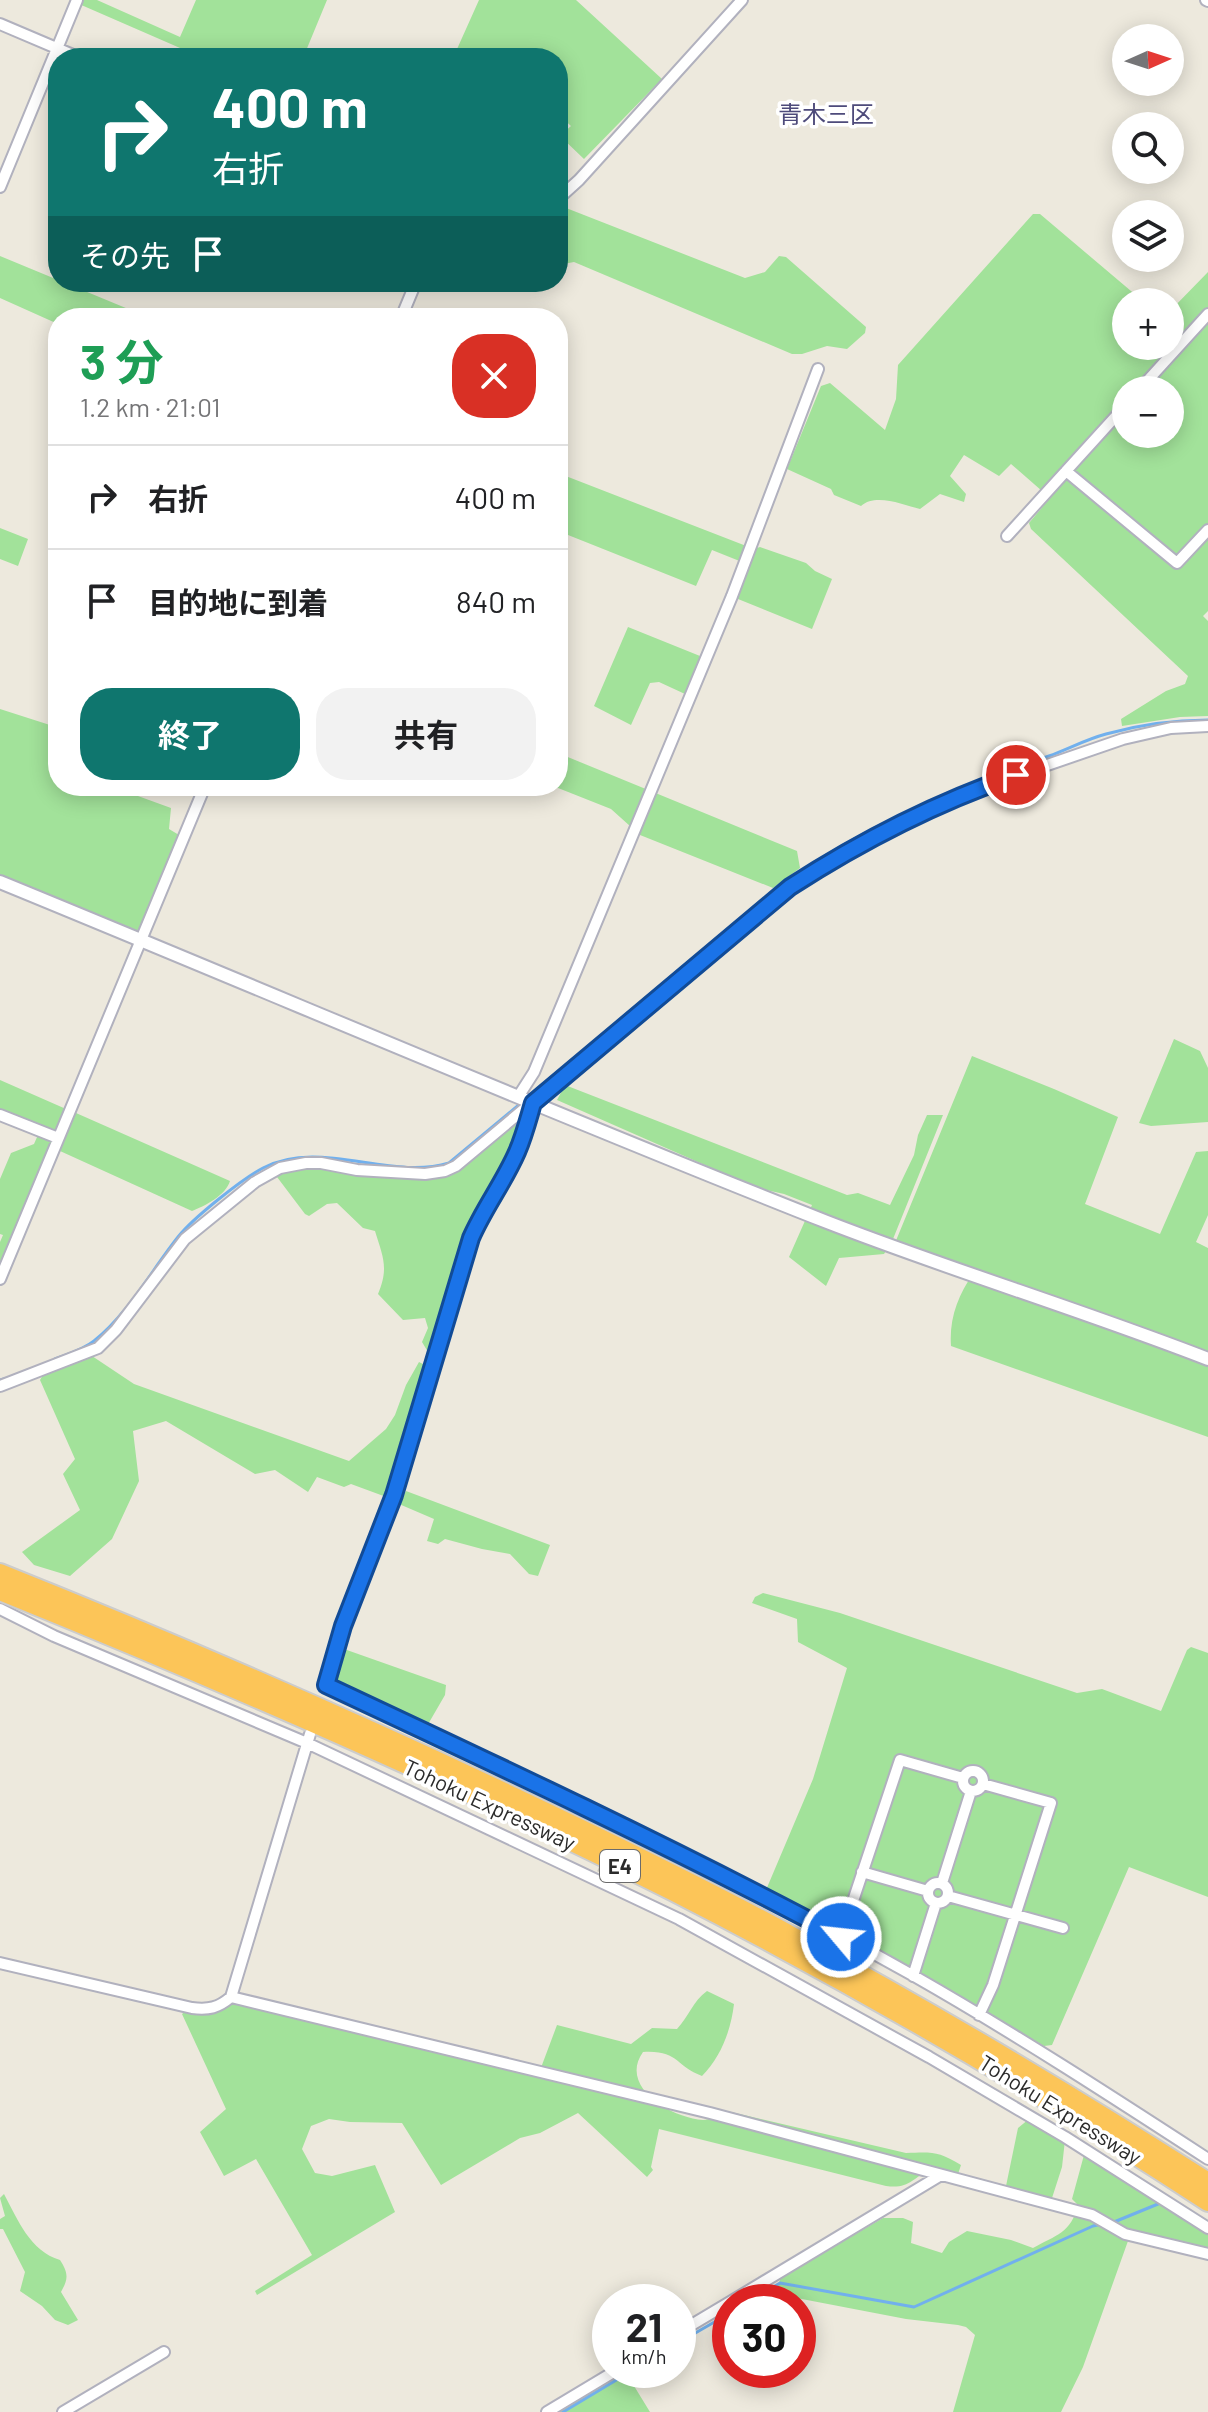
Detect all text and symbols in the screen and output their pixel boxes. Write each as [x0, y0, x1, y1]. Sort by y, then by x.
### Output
north arrow [1112, 24, 1184, 96]
map controls [1112, 24, 1184, 448]
text: 400 m [212, 72, 368, 139]
icon: right [80, 80, 184, 184]
district label: 青木三区 [778, 99, 874, 128]
button: search [1112, 112, 1184, 184]
text: 右折 [212, 146, 284, 189]
button: layers [1112, 200, 1184, 272]
icon: arrive [186, 232, 230, 276]
text: その先 [80, 237, 170, 273]
button: + [1112, 288, 1184, 360]
text: 3 分 [80, 332, 164, 390]
button: close [452, 334, 536, 418]
button: − [1112, 376, 1184, 448]
text: 1.2 km · 21:01 [80, 391, 220, 422]
icon: right [80, 475, 124, 519]
text: 400 m [455, 479, 536, 515]
text: 右折 [148, 480, 208, 516]
icon: arrive [80, 579, 124, 623]
text: 840 m [456, 583, 536, 619]
text: 目的地に到着 [148, 584, 328, 620]
button: 終了 [80, 688, 300, 780]
button: 共有 [316, 688, 536, 780]
pin [982, 741, 1050, 809]
icon: arrive [994, 753, 1038, 797]
street label: Tohoku Expressway [400, 1753, 580, 1855]
road number: E4 [600, 1850, 640, 1882]
position arrow [799, 1895, 883, 1979]
street label: Tohoku Expressway [975, 2049, 1147, 2169]
speed limit sign: 30 [712, 2284, 816, 2388]
text: 21 [626, 2302, 662, 2350]
text: km/h [621, 2344, 667, 2368]

